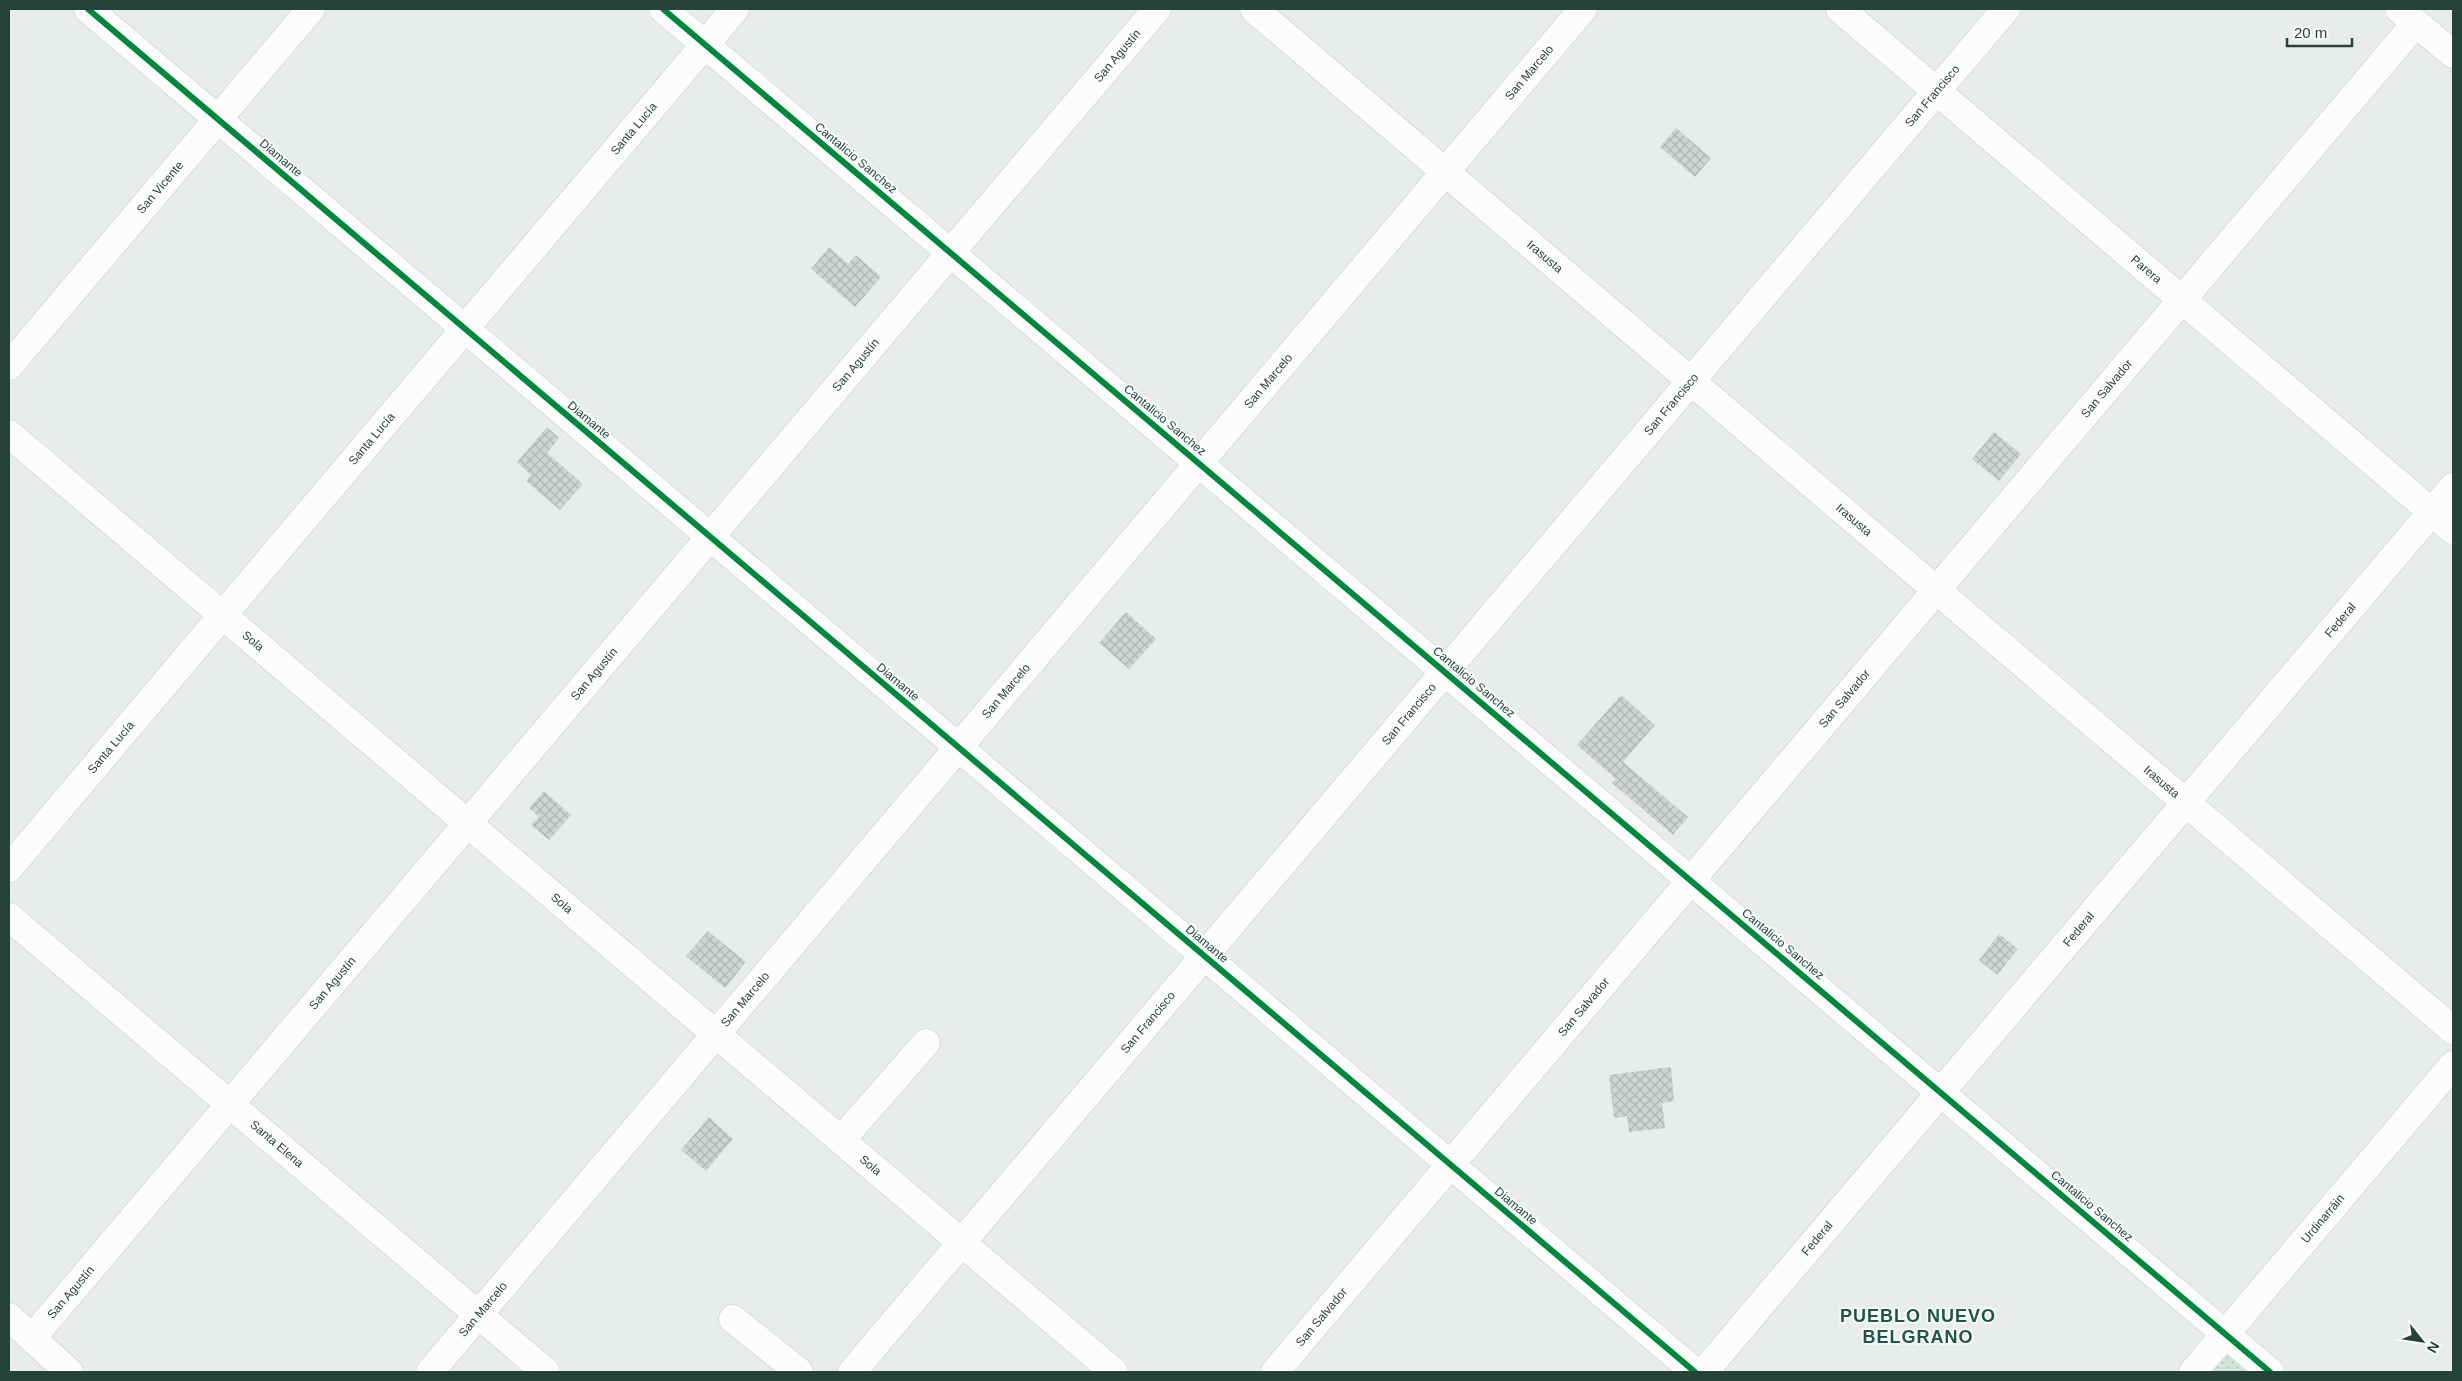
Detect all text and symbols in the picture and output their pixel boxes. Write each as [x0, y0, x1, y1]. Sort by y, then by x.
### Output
scale bar [2287, 15, 2352, 47]
text: 20 m [2294, 24, 2327, 41]
street label: San Agustín [1091, 26, 1144, 85]
street label: San Marcelo [1502, 42, 1557, 103]
street label: San Francisco [1902, 62, 1963, 130]
street label: Santa Lucía [608, 99, 660, 158]
street label: Cantalicio Sanchez [812, 120, 900, 196]
street label: Diamante [257, 136, 305, 180]
street label: San Vicente [134, 158, 187, 217]
street label: Irasusta [1524, 237, 1566, 276]
street label: Parera [2128, 252, 2165, 287]
street label: San Agustín [829, 336, 882, 394]
street label: San Marcelo [1241, 350, 1296, 411]
street label: San Salvador [2078, 357, 2135, 421]
street label: San Francisco [1641, 370, 1702, 438]
street label: Cantalicio Sanchez [1121, 382, 1209, 458]
street label: Diamante [565, 398, 613, 442]
street label: Santa Lucía [346, 410, 398, 468]
street label: Irasusta [1833, 501, 1875, 539]
street label: Federal [2322, 600, 2359, 640]
street label: Sola [239, 628, 267, 654]
street label: Cantalicio Sanchez [1430, 644, 1518, 720]
street label: San Agustín [568, 645, 620, 703]
street label: Diamante [874, 660, 922, 704]
street label: San Marcelo [979, 660, 1033, 721]
street label: San Salvador [1816, 667, 1873, 731]
street label: San Francisco [1379, 680, 1439, 748]
street label: Santa Lucía [85, 718, 137, 776]
street label: Irasusta [2141, 763, 2183, 801]
street label: Sola [548, 890, 576, 917]
street label: Cantalicio Sanchez [1739, 906, 1827, 982]
street label: Federal [2060, 909, 2097, 949]
street label: Diamante [1183, 922, 1231, 966]
street label: San Agustín [306, 954, 359, 1012]
street label: San Marcelo [718, 969, 773, 1030]
street label: San Salvador [1555, 975, 1612, 1039]
street label: San Francisco [1118, 988, 1178, 1056]
street label: Santa Elena [247, 1117, 307, 1171]
street label: Sola [857, 1152, 884, 1179]
street label: Cantalicio Sanchez [2048, 1168, 2136, 1244]
street label: Diamante [1492, 1184, 1540, 1228]
street label: Urdinarráin [2298, 1191, 2347, 1246]
street label: Federal [1799, 1218, 1836, 1258]
street label: San Agustín [44, 1263, 97, 1321]
street label: San Marcelo [456, 1279, 510, 1340]
street label: San Salvador [1293, 1285, 1350, 1349]
district label: PUEBLO NUEVO BELGRANO [1840, 1306, 1996, 1347]
north arrow [2397, 1316, 2447, 1366]
text: N [2424, 1339, 2443, 1356]

